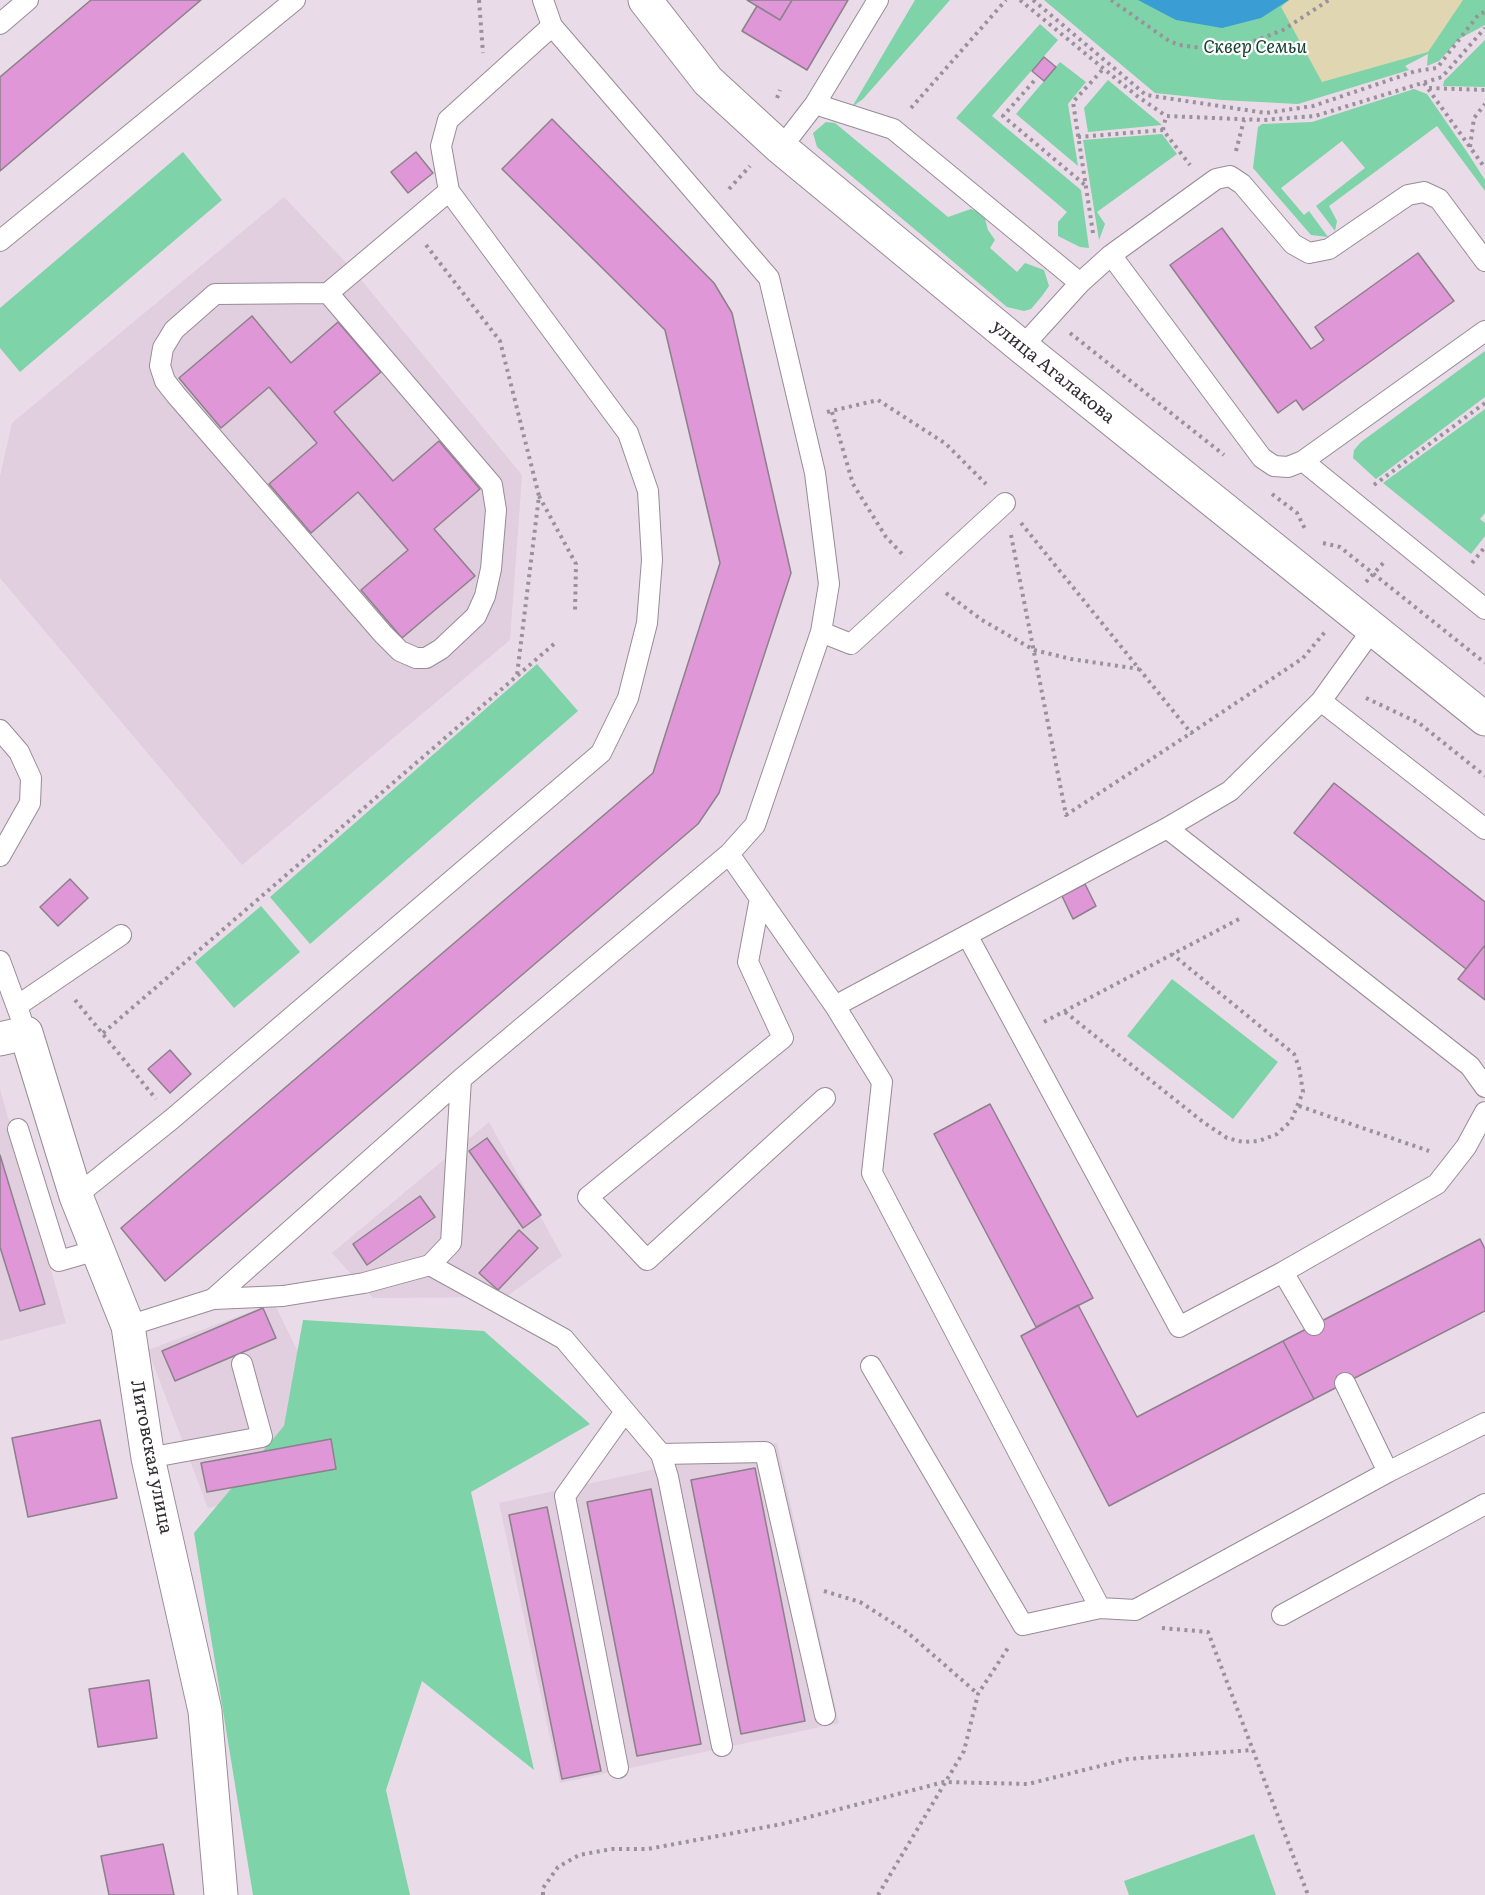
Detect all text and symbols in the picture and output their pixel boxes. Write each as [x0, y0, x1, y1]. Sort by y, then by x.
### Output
park label: Сквер Семьи [1203, 37, 1307, 59]
street label: улица Агалакова [987, 316, 1119, 428]
street label: Литовская улица [125, 1378, 177, 1536]

